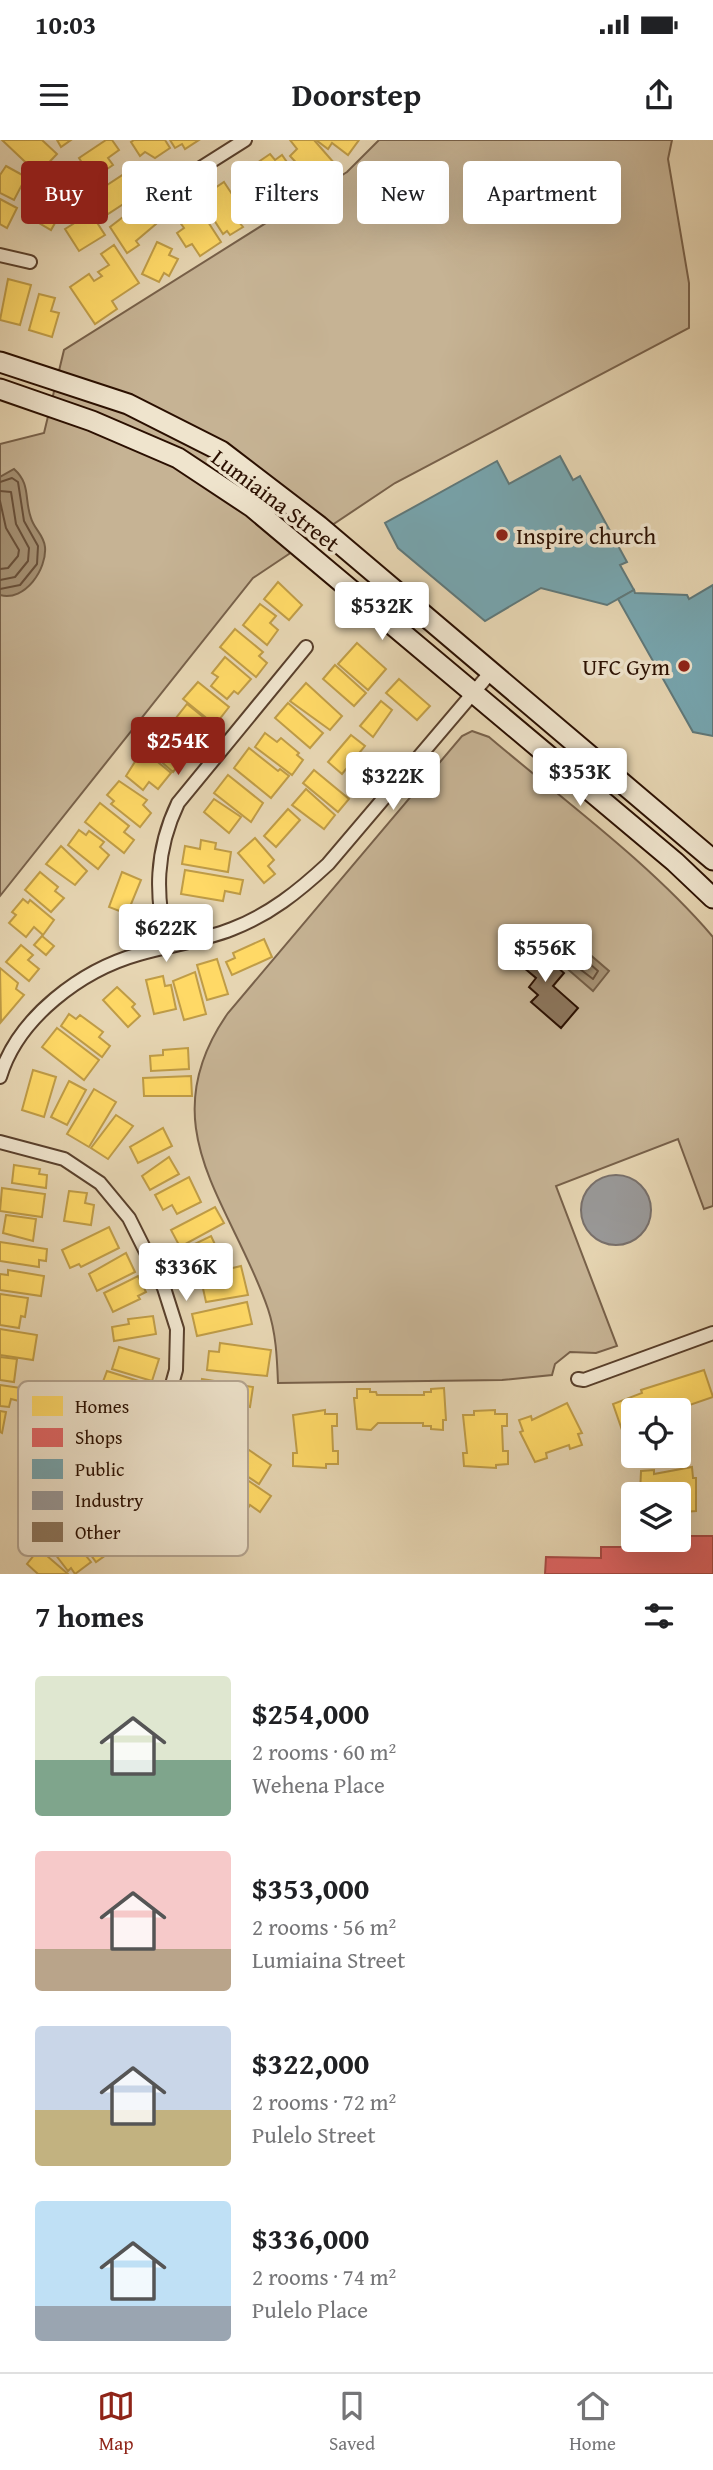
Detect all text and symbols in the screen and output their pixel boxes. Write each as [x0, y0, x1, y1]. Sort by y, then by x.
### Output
text: 10:03 [35, 5, 96, 44]
text: Doorstep [292, 71, 421, 118]
icon: menu [35, 76, 73, 114]
icon: share [640, 76, 678, 114]
chip: Buy [21, 161, 108, 224]
chip: Rent [122, 161, 217, 224]
chip: Filters [231, 161, 343, 224]
chip: New [357, 161, 449, 224]
chip: Apartment [463, 161, 621, 224]
street label: Lumiaina Street [205, 441, 347, 559]
place label: Inspire church [516, 519, 656, 552]
marker: Inspire church [494, 527, 510, 543]
pin: $532K [333, 582, 431, 642]
text: $532K [351, 588, 413, 621]
place label: UFC Gym [582, 650, 670, 683]
marker: UFC Gym [676, 658, 692, 674]
pin: $254K [129, 718, 227, 777]
text: $254K [147, 723, 209, 756]
pin: $353K [531, 748, 629, 808]
pin: $322K [344, 752, 442, 812]
text: $353K [549, 754, 611, 787]
text: $322K [362, 758, 424, 791]
pin: $622K [117, 904, 215, 964]
text: $622K [135, 910, 197, 943]
pin: $556K [496, 924, 594, 984]
text: $556K [514, 930, 576, 963]
pin: $336K [137, 1244, 235, 1303]
text: $336K [155, 1249, 217, 1282]
legend [18, 1381, 248, 1556]
text: Homes [75, 1392, 129, 1420]
map controls [621, 1398, 691, 1552]
button: locate [621, 1398, 691, 1468]
text: Shops [75, 1423, 122, 1451]
text: Public [75, 1455, 124, 1483]
button: layers [621, 1482, 691, 1552]
text: Industry [75, 1486, 144, 1514]
text: Other [75, 1518, 121, 1546]
text: 7 homes [35, 1594, 144, 1638]
icon: filters [640, 1597, 678, 1635]
text: $254,000 [252, 1691, 369, 1735]
icon: home [91, 1704, 175, 1788]
text: 2 rooms · 60 m² [252, 1735, 396, 1768]
text: Wehena Place [252, 1768, 385, 1801]
text: $353,000 [252, 1866, 369, 1910]
icon: home [91, 1879, 175, 1963]
text: 2 rooms · 56 m² [252, 1910, 396, 1943]
text: Lumiaina Street [252, 1943, 405, 1976]
text: $322,000 [252, 2041, 369, 2085]
icon: home [91, 2054, 175, 2138]
text: 2 rooms · 72 m² [252, 2085, 396, 2118]
text: Pulelo Street [252, 2118, 376, 2151]
text: $336,000 [252, 2216, 369, 2260]
icon: home [91, 2229, 175, 2313]
text: 2 rooms · 74 m² [252, 2260, 396, 2293]
text: Pulelo Place [252, 2293, 368, 2326]
tab: Map [97, 2387, 135, 2457]
tab: Saved [329, 2387, 375, 2457]
tab: Home [569, 2387, 616, 2457]

